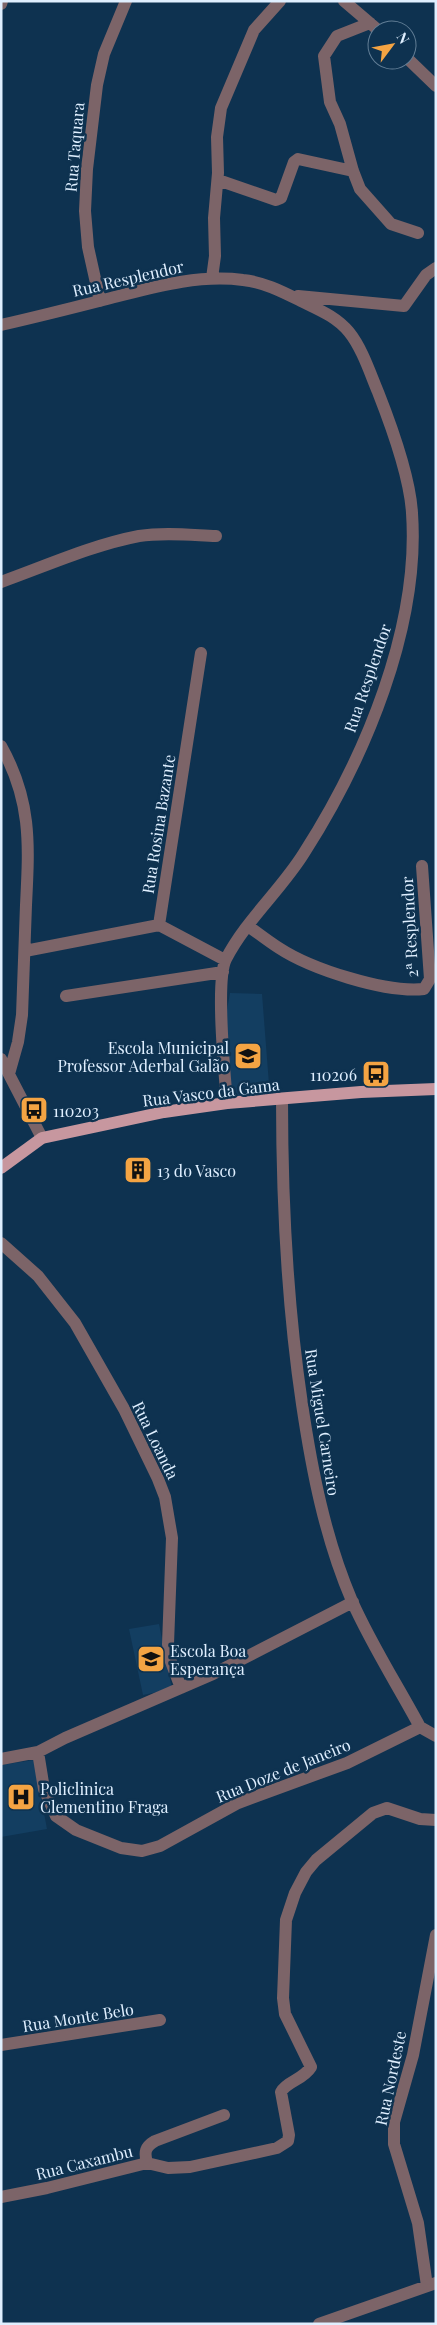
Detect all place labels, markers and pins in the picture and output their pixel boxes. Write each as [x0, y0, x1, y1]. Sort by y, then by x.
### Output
place label: Escola Municipal Professor Aderbal Galão [57, 1037, 229, 1076]
school or university icon: Escola Municipal Professor Aderbal Galão [233, 1041, 263, 1071]
bus stop icon: 110206 [361, 1059, 391, 1089]
place label: 110206 [310, 1064, 357, 1085]
bus stop icon: 110203 [19, 1095, 49, 1125]
place label: 110203 [53, 1100, 99, 1121]
building icon: 13 do Vasco [123, 1155, 153, 1185]
place label: 13 do Vasco [157, 1160, 236, 1181]
place label: Escola Boa Esperança [170, 1640, 246, 1679]
school or university icon: Escola Boa Esperança [136, 1644, 166, 1674]
place label: Policlinica Clementino Fraga [40, 1778, 169, 1817]
hospital icon: Policlinica Clementino Fraga [6, 1782, 36, 1812]

